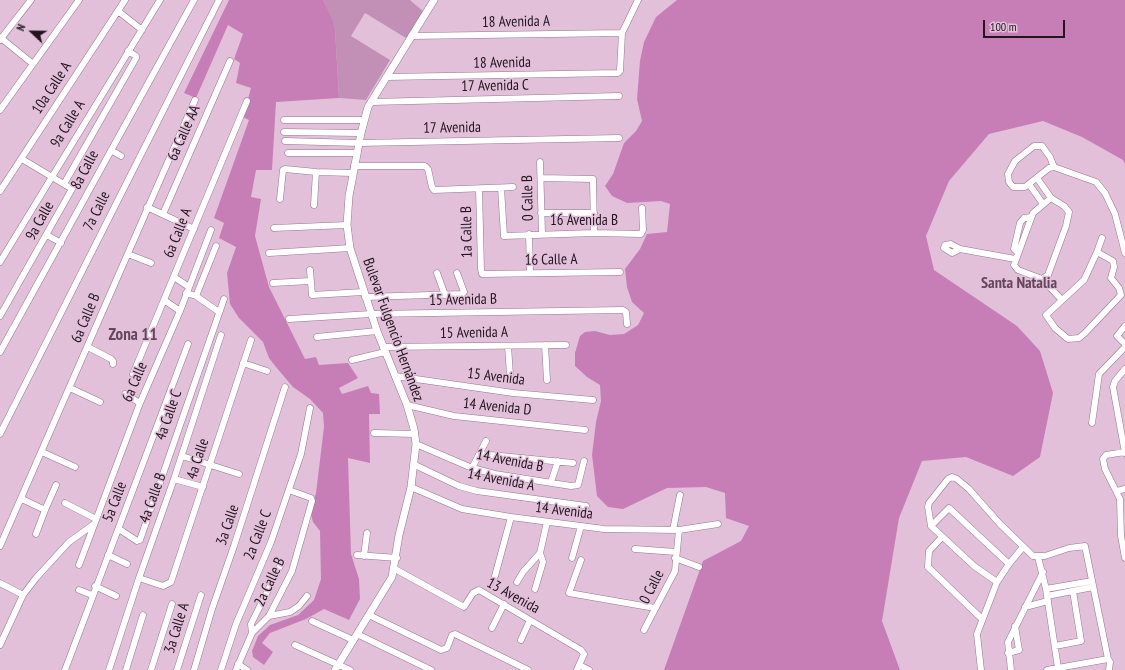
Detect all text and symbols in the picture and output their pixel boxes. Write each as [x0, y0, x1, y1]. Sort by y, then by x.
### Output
north arrow [12, 12, 52, 52]
street label: 18 Avenida A [482, 12, 550, 32]
scale bar [985, 12, 1067, 38]
text: 100 m [990, 19, 1017, 34]
text: N [13, 22, 28, 33]
street label: 18 Avenida [473, 53, 531, 73]
street label: 10a Calle A [28, 58, 76, 118]
street label: 17 Avenida C [461, 76, 529, 96]
street label: 9a Calle A [47, 97, 89, 151]
street label: 6a Calle AA [164, 102, 204, 164]
street label: 17 Avenida [423, 118, 481, 138]
street label: 8a Calle [67, 147, 103, 193]
street label: 0 Calle B [519, 175, 537, 221]
street label: 7a Calle [80, 188, 114, 234]
street label: 9a Calle [22, 198, 58, 244]
street label: 6a Calle A [160, 205, 196, 261]
street label: 1a Calle B [458, 206, 476, 258]
street label: 16 Avenida B [550, 212, 618, 230]
street label: 16 Calle A [524, 251, 578, 269]
street label: Bulevar Fulgencio Hernández [359, 256, 427, 404]
district label: Santa Natalia [981, 273, 1057, 293]
street label: 15 Avenida B [429, 290, 497, 310]
street label: 6a Calle B [68, 291, 104, 345]
street label: 15 Avenida A [440, 323, 508, 343]
district label: Zona 11 [108, 325, 158, 345]
street label: 6a Calle [119, 359, 151, 405]
street label: 15 Avenida [466, 365, 526, 389]
street label: 4a Calle C [152, 388, 186, 442]
street label: 14 Avenida D [462, 394, 532, 420]
street label: 4a Calle [183, 436, 213, 482]
street label: 14 Avenida B [475, 446, 545, 476]
street label: 14 Avenida A [466, 465, 536, 495]
street label: 4a Calle B [136, 470, 170, 526]
street label: 5a Calle [99, 479, 131, 525]
street label: 14 Avenida [534, 499, 594, 523]
street label: 3a Calle [213, 502, 243, 548]
street label: 2a Calle C [240, 508, 276, 562]
street label: 2a Calle B [251, 555, 289, 609]
street label: 0 Calle [636, 567, 668, 607]
street label: 13 Avenida [483, 574, 543, 618]
street label: 3a Calle A [161, 600, 193, 656]

